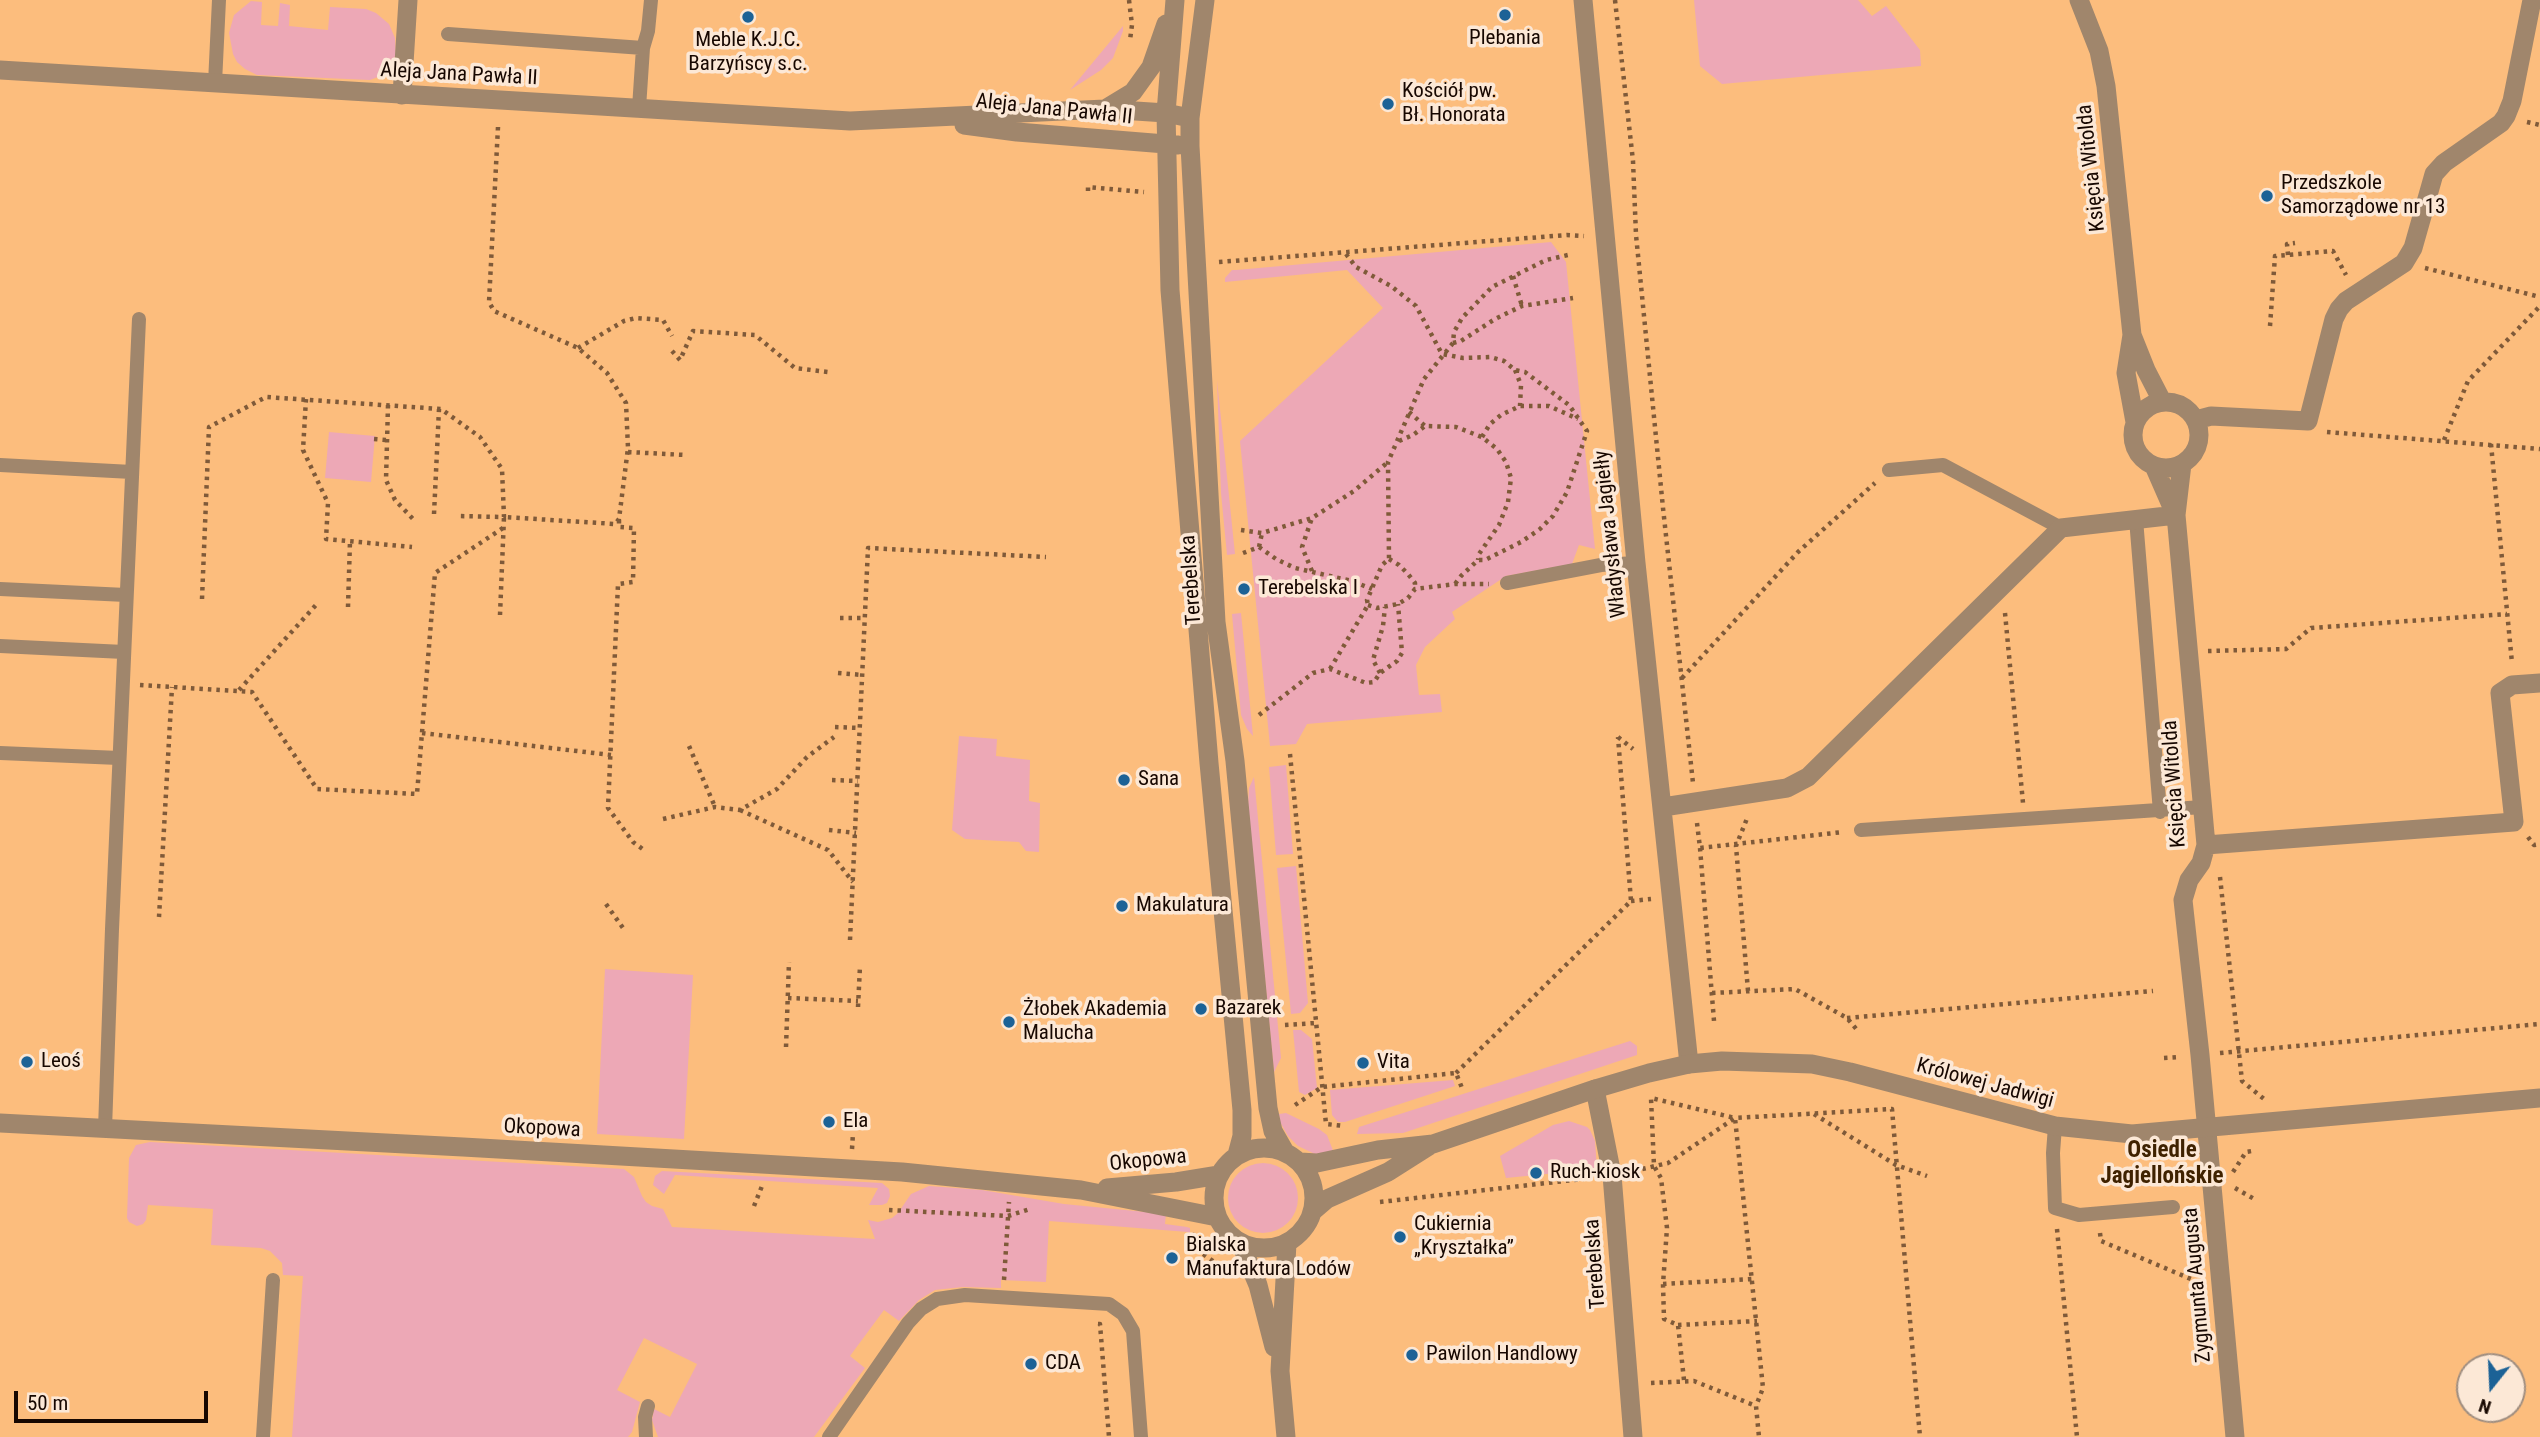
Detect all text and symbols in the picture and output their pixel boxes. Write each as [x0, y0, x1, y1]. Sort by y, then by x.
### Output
marker: Plebania [1497, 7, 1513, 23]
marker: Meble K.J.C. Barzyńscy s.c. [740, 9, 756, 25]
place label: Plebania [1469, 26, 1541, 52]
place label: Meble K.J.C. Barzyńscy s.c. [688, 28, 808, 78]
street label: Aleja Jana Pawła II [380, 58, 538, 92]
place label: Kościół pw. Bł. Honorata [1402, 79, 1506, 129]
street label: Aleja Jana Pawła II [974, 89, 1134, 131]
marker: Kościół pw. Bł. Honorata [1380, 96, 1396, 112]
street label: Księcia Witolda [2073, 103, 2111, 233]
place label: Przedszkole Samorządowe nr 13 [2281, 171, 2445, 221]
marker: Przedszkole Samorządowe nr 13 [2259, 188, 2275, 204]
street label: Władysława Jagiełły [1590, 449, 1632, 619]
street label: Terebelska [1176, 534, 1208, 626]
place label: Terebelska I [1258, 576, 1358, 602]
marker: Terebelska I [1236, 581, 1252, 597]
street label: Księcia Witolda [2158, 719, 2192, 849]
place label: Sana [1138, 767, 1179, 793]
marker: Sana [1116, 772, 1132, 788]
place label: Makulatura [1136, 893, 1229, 919]
marker: Makulatura [1114, 898, 1130, 914]
place label: Bazarek [1215, 996, 1281, 1022]
place label: Żłobek Akademia Malucha [1023, 997, 1167, 1047]
marker: Bazarek [1193, 1001, 1209, 1017]
marker: Żłobek Akademia Malucha [1001, 1014, 1017, 1030]
place label: Leoś [41, 1049, 81, 1075]
place label: Vita [1377, 1050, 1410, 1076]
marker: Leoś [19, 1054, 35, 1070]
street label: Królowej Jadwigi [1914, 1054, 2056, 1114]
marker: Vita [1355, 1055, 1371, 1071]
place label: Ela [843, 1109, 868, 1135]
street label: Okopowa [503, 1114, 581, 1144]
marker: Ela [821, 1114, 837, 1130]
district label: Osiedle Jagiellońskie [2100, 1137, 2224, 1191]
street label: Okopowa [1108, 1144, 1188, 1178]
place label: Ruch-kiosk [1550, 1160, 1640, 1186]
marker: Ruch-kiosk [1528, 1165, 1544, 1181]
street label: Zygmunta Augusta [2179, 1206, 2217, 1364]
place label: Cukiernia „Kryształka” [1414, 1212, 1514, 1262]
street label: Terebelska [1580, 1218, 1612, 1310]
marker: Cukiernia „Kryształka” [1392, 1229, 1408, 1245]
place label: Bialska Manufaktura Lodów [1186, 1233, 1351, 1283]
marker: Bialska Manufaktura Lodów [1164, 1250, 1180, 1266]
place label: Pawilon Handlowy [1426, 1342, 1578, 1368]
marker: Pawilon Handlowy [1404, 1347, 1420, 1363]
place label: CDA [1045, 1351, 1081, 1377]
north arrow [2456, 1353, 2526, 1423]
marker: CDA [1023, 1356, 1039, 1372]
scale bar [18, 1378, 212, 1422]
text: 50 m [27, 1391, 68, 1415]
text: N [2476, 1394, 2494, 1419]

